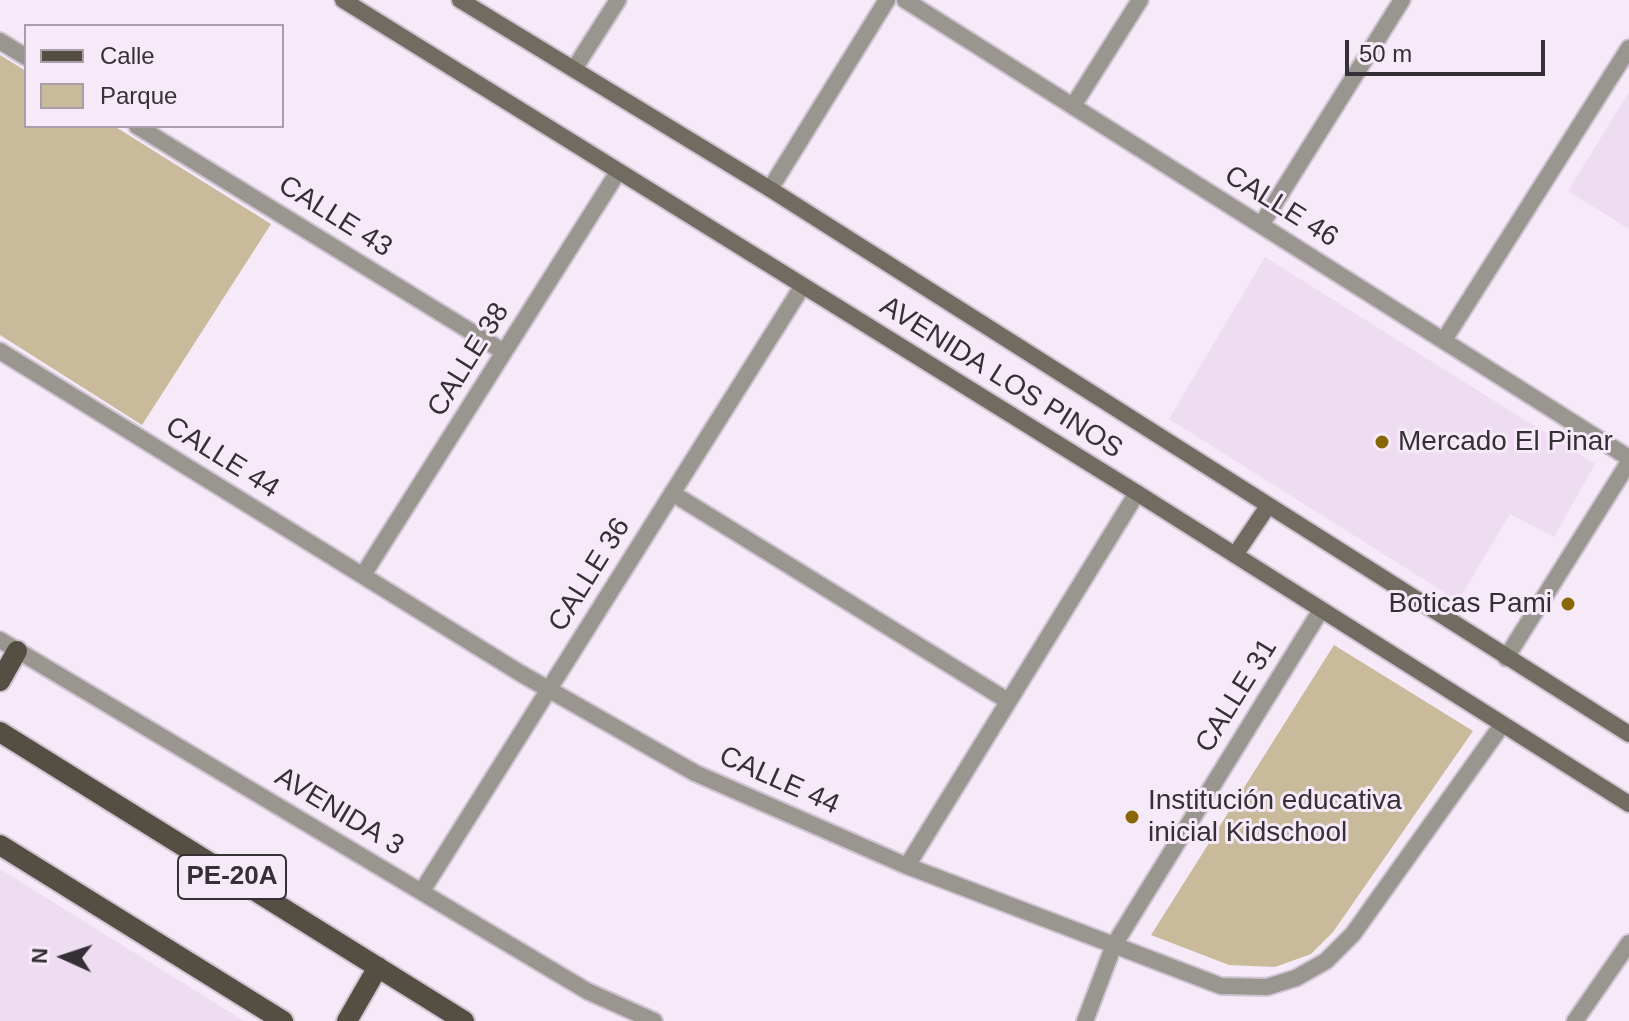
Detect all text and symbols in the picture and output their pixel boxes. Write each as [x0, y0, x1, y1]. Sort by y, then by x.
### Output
legend [24, 24, 284, 128]
scale bar [1349, 24, 1549, 74]
text: 50 m [1359, 40, 1412, 67]
text: Calle [100, 42, 155, 69]
text: Parque [100, 82, 177, 109]
street label: CALLE 46 [1218, 159, 1344, 255]
street label: CALLE 43 [272, 169, 398, 265]
street label: AVENIDA LOS PINOS [874, 290, 1128, 466]
street label: CALLE 38 [421, 297, 517, 423]
street label: CALLE 44 [159, 410, 285, 506]
place label: Mercado El Pinar [1398, 425, 1613, 459]
marker: Mercado El Pinar [1373, 433, 1391, 451]
street label: CALLE 36 [542, 512, 638, 638]
place label: Boticas Pami [1389, 587, 1552, 621]
marker: Boticas Pami [1559, 595, 1577, 613]
street label: CALLE 31 [1189, 633, 1285, 759]
street label: CALLE 44 [714, 740, 844, 822]
street label: AVENIDA 3 [269, 760, 409, 864]
place label: Institución educativa inicial Kidschool [1148, 784, 1402, 850]
marker: Institución educativa inicial Kidschool [1123, 808, 1141, 826]
road number: PE-20A [178, 855, 286, 899]
north arrow [24, 917, 104, 997]
text: N [27, 947, 52, 964]

